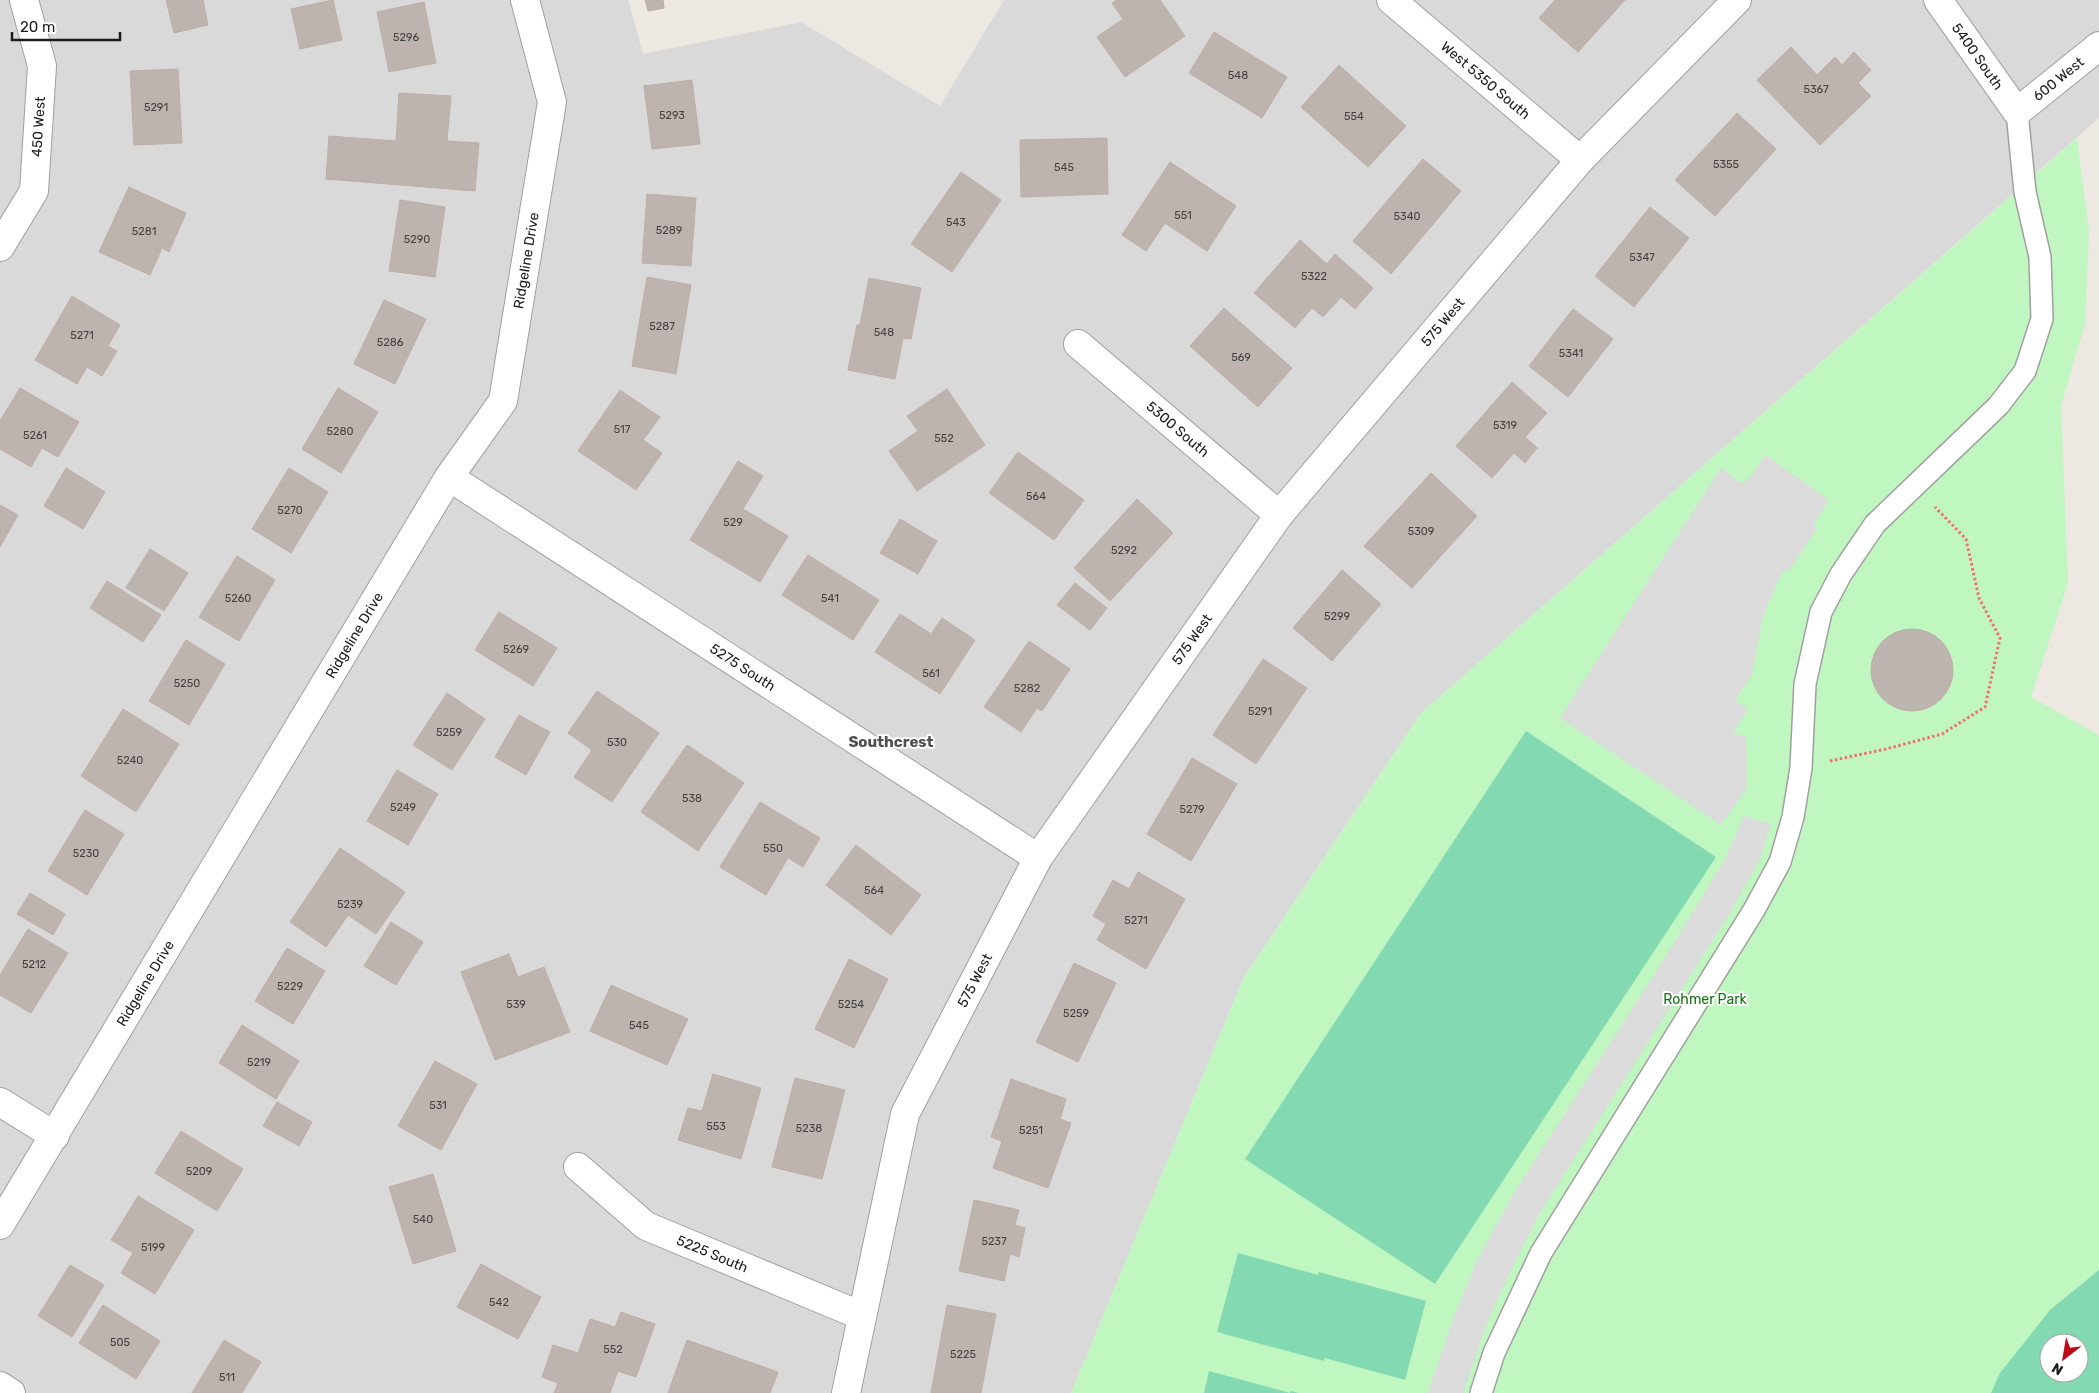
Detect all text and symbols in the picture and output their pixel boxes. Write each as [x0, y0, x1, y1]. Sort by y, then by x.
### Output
scale bar [12, 10, 120, 42]
text: 20 m [20, 18, 55, 36]
street label: 5400 South [1948, 20, 2007, 93]
house number: 5296 [393, 31, 419, 44]
street label: West 5350 South [1438, 38, 1534, 123]
street label: 600 West [2029, 53, 2088, 104]
house number: 548 [1228, 69, 1248, 82]
house number: 5367 [1803, 83, 1829, 96]
street label: 450 West [28, 95, 49, 157]
house number: 5291 [144, 101, 168, 114]
house number: 5293 [659, 109, 685, 122]
house number: 554 [1344, 110, 1364, 123]
house number: 5355 [1713, 158, 1740, 171]
house number: 545 [1054, 161, 1074, 174]
house number: 551 [1174, 209, 1192, 222]
house number: 5340 [1394, 210, 1420, 223]
street label: Ridgeline Drive [510, 211, 542, 310]
house number: 543 [946, 216, 966, 229]
house number: 5289 [656, 224, 682, 237]
house number: 5281 [132, 225, 156, 238]
house number: 5290 [404, 233, 430, 246]
house number: 5347 [1629, 251, 1655, 264]
house number: 5322 [1301, 270, 1327, 283]
street label: 575 West [1417, 294, 1468, 350]
house number: 5287 [649, 320, 675, 333]
house number: 548 [874, 326, 894, 339]
house number: 5271 [70, 329, 94, 342]
house number: 5286 [377, 336, 404, 349]
house number: 5341 [1559, 347, 1583, 360]
house number: 569 [1231, 351, 1251, 364]
street label: 5300 South [1143, 397, 1213, 460]
house number: 5319 [1493, 419, 1517, 432]
house number: 517 [614, 423, 631, 436]
house number: 5280 [327, 425, 353, 438]
house number: 5261 [23, 429, 47, 442]
house number: 552 [934, 432, 954, 445]
house number: 564 [1026, 490, 1046, 503]
house number: 5270 [277, 504, 303, 517]
house number: 529 [723, 516, 743, 529]
house number: 5309 [1408, 525, 1434, 538]
house number: 5292 [1111, 544, 1137, 557]
street label: Ridgeline Drive [322, 589, 387, 681]
house number: 5260 [225, 592, 251, 605]
house number: 541 [821, 592, 839, 605]
street label: 575 West [1168, 610, 1216, 668]
house number: 5299 [1324, 610, 1350, 623]
street label: 5275 South [707, 640, 779, 695]
house number: 5269 [503, 643, 529, 656]
house number: 561 [922, 667, 940, 680]
house number: 5250 [174, 677, 200, 690]
house number: 5282 [1014, 682, 1040, 695]
house number: 5291 [1248, 705, 1272, 718]
house number: 5259 [436, 726, 462, 739]
district label: Southcrest [848, 733, 934, 751]
house number: 530 [607, 736, 627, 749]
house number: 5240 [117, 754, 143, 767]
house number: 538 [682, 792, 702, 805]
house number: 5249 [390, 801, 416, 814]
house number: 5279 [1179, 803, 1205, 816]
house number: 550 [763, 842, 783, 855]
house number: 5230 [73, 847, 99, 860]
house number: 564 [864, 884, 884, 897]
house number: 5239 [337, 898, 363, 911]
house number: 5271 [1124, 914, 1148, 927]
street label: Ridgeline Drive [113, 937, 178, 1029]
street label: 575 West [954, 950, 996, 1010]
house number: 5212 [22, 958, 46, 971]
house number: 5229 [277, 980, 303, 993]
park label: Rohmer Park [1663, 991, 1748, 1008]
house number: 539 [506, 998, 526, 1011]
house number: 5254 [838, 998, 864, 1011]
house number: 5259 [1063, 1007, 1089, 1020]
house number: 545 [629, 1019, 649, 1032]
house number: 5219 [247, 1056, 271, 1069]
house number: 531 [429, 1099, 447, 1112]
house number: 553 [706, 1120, 726, 1133]
house number: 5238 [796, 1122, 822, 1135]
house number: 5251 [1019, 1124, 1043, 1137]
house number: 5209 [186, 1165, 212, 1178]
house number: 540 [413, 1213, 433, 1226]
street label: 5225 South [674, 1231, 751, 1276]
house number: 5237 [981, 1235, 1007, 1248]
house number: 5199 [141, 1241, 165, 1254]
house number: 542 [489, 1296, 509, 1309]
north arrow [2039, 1333, 2089, 1383]
house number: 505 [110, 1336, 130, 1349]
house number: 552 [603, 1343, 623, 1356]
house number: 5225 [950, 1348, 976, 1361]
text: N [2049, 1359, 2066, 1379]
house number: 511 [219, 1371, 235, 1384]

